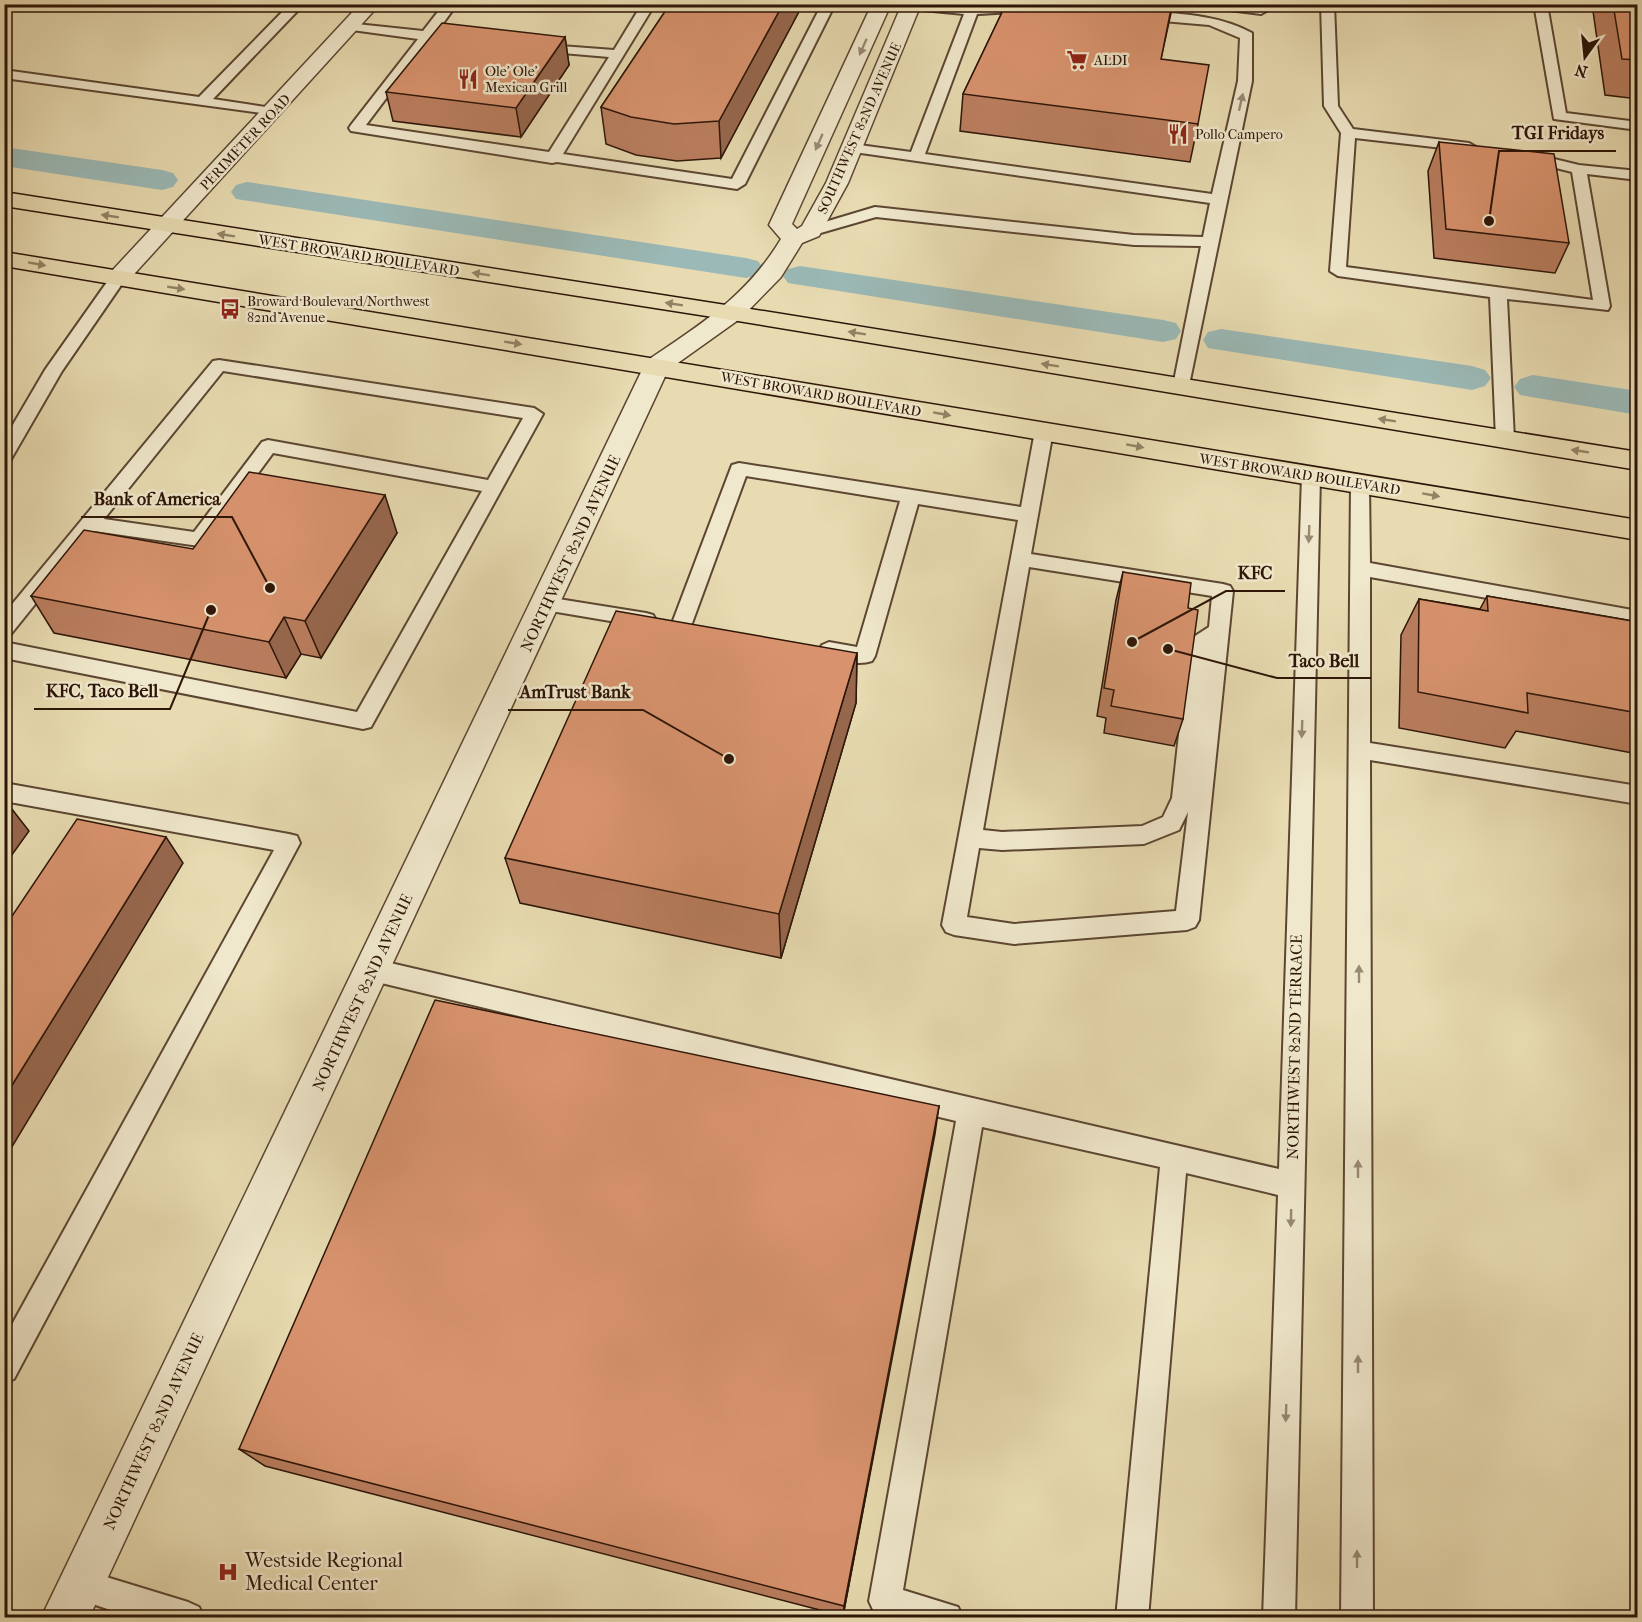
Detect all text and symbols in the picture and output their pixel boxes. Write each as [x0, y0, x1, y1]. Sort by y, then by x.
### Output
north arrow [1555, 27, 1615, 87]
one-way arrow [858, 38, 867, 55]
street label: SOUTHWEST 82ND AVENUE [814, 39, 905, 217]
supermarket icon: ALDI [1065, 48, 1089, 72]
place label: ALDI [1093, 52, 1128, 69]
text: N [1572, 60, 1590, 82]
place label: Ole' Ole' Mexican Grill [485, 63, 567, 96]
restaurant icon: Ole' Ole' Mexican Grill [456, 67, 480, 91]
street label: PERIMETER ROAD [196, 90, 295, 194]
one-way arrow [1236, 93, 1246, 112]
callout: TGI Fridays [1499, 115, 1616, 151]
restaurant icon: Pollo Campero [1166, 122, 1190, 146]
text: TGI Fridays [1511, 123, 1604, 144]
place label: Pollo Campero [1195, 126, 1283, 143]
one-way arrow [815, 134, 824, 151]
one-way arrow [101, 212, 120, 221]
one-way arrow [217, 230, 236, 239]
street label: WEST BROWARD BOULEVARD [256, 231, 461, 280]
one-way arrow [28, 260, 47, 269]
one-way arrow [472, 270, 491, 279]
one-way arrow [166, 283, 185, 292]
place label: Broward Boulevard/Northwest 82nd Avenue [247, 293, 430, 326]
bus stop icon: Broward Boulevard/Northwest 82nd Avenue [218, 297, 242, 321]
one-way arrow [664, 299, 683, 308]
one-way arrow [848, 329, 867, 338]
one-way arrow [504, 338, 523, 347]
one-way arrow [1040, 360, 1059, 369]
street label: WEST BROWARD BOULEVARD [718, 368, 923, 421]
one-way arrow [933, 410, 952, 419]
one-way arrow [1378, 415, 1397, 424]
one-way arrow [1125, 442, 1144, 451]
one-way arrow [1570, 447, 1589, 456]
street label: WEST BROWARD BOULEVARD [1197, 450, 1402, 499]
street label: NORTHWEST 82ND AVENUE [516, 452, 625, 655]
callout: Bank of America [81, 481, 232, 517]
text: Bank of America [94, 489, 221, 510]
one-way arrow [1421, 491, 1440, 500]
one-way arrow [1304, 525, 1313, 544]
callout: KFC [1226, 555, 1285, 591]
text: KFC [1238, 563, 1272, 584]
callout: Taco Bell [1277, 642, 1371, 678]
text: Taco Bell [1288, 651, 1360, 672]
callout: KFC, Taco Bell [34, 673, 170, 709]
callout: AmTrust Bank [508, 674, 643, 710]
text: KFC, Taco Bell [46, 681, 159, 702]
text: AmTrust Bank [519, 682, 631, 703]
one-way arrow [1297, 720, 1306, 739]
street label: NORTHWEST 82ND AVENUE [308, 891, 417, 1094]
street label: NORTHWEST 82ND TERRACE [1283, 934, 1306, 1160]
one-way arrow [1354, 965, 1364, 984]
one-way arrow [1354, 1160, 1363, 1179]
one-way arrow [1286, 1208, 1296, 1227]
street label: NORTHWEST 82ND AVENUE [99, 1330, 208, 1533]
one-way arrow [1353, 1355, 1363, 1374]
one-way arrow [1281, 1403, 1291, 1422]
place label: Westside Regional Medical Center [244, 1549, 404, 1595]
one-way arrow [1352, 1550, 1362, 1569]
hospital icon: Westside Regional Medical Center [216, 1560, 240, 1584]

